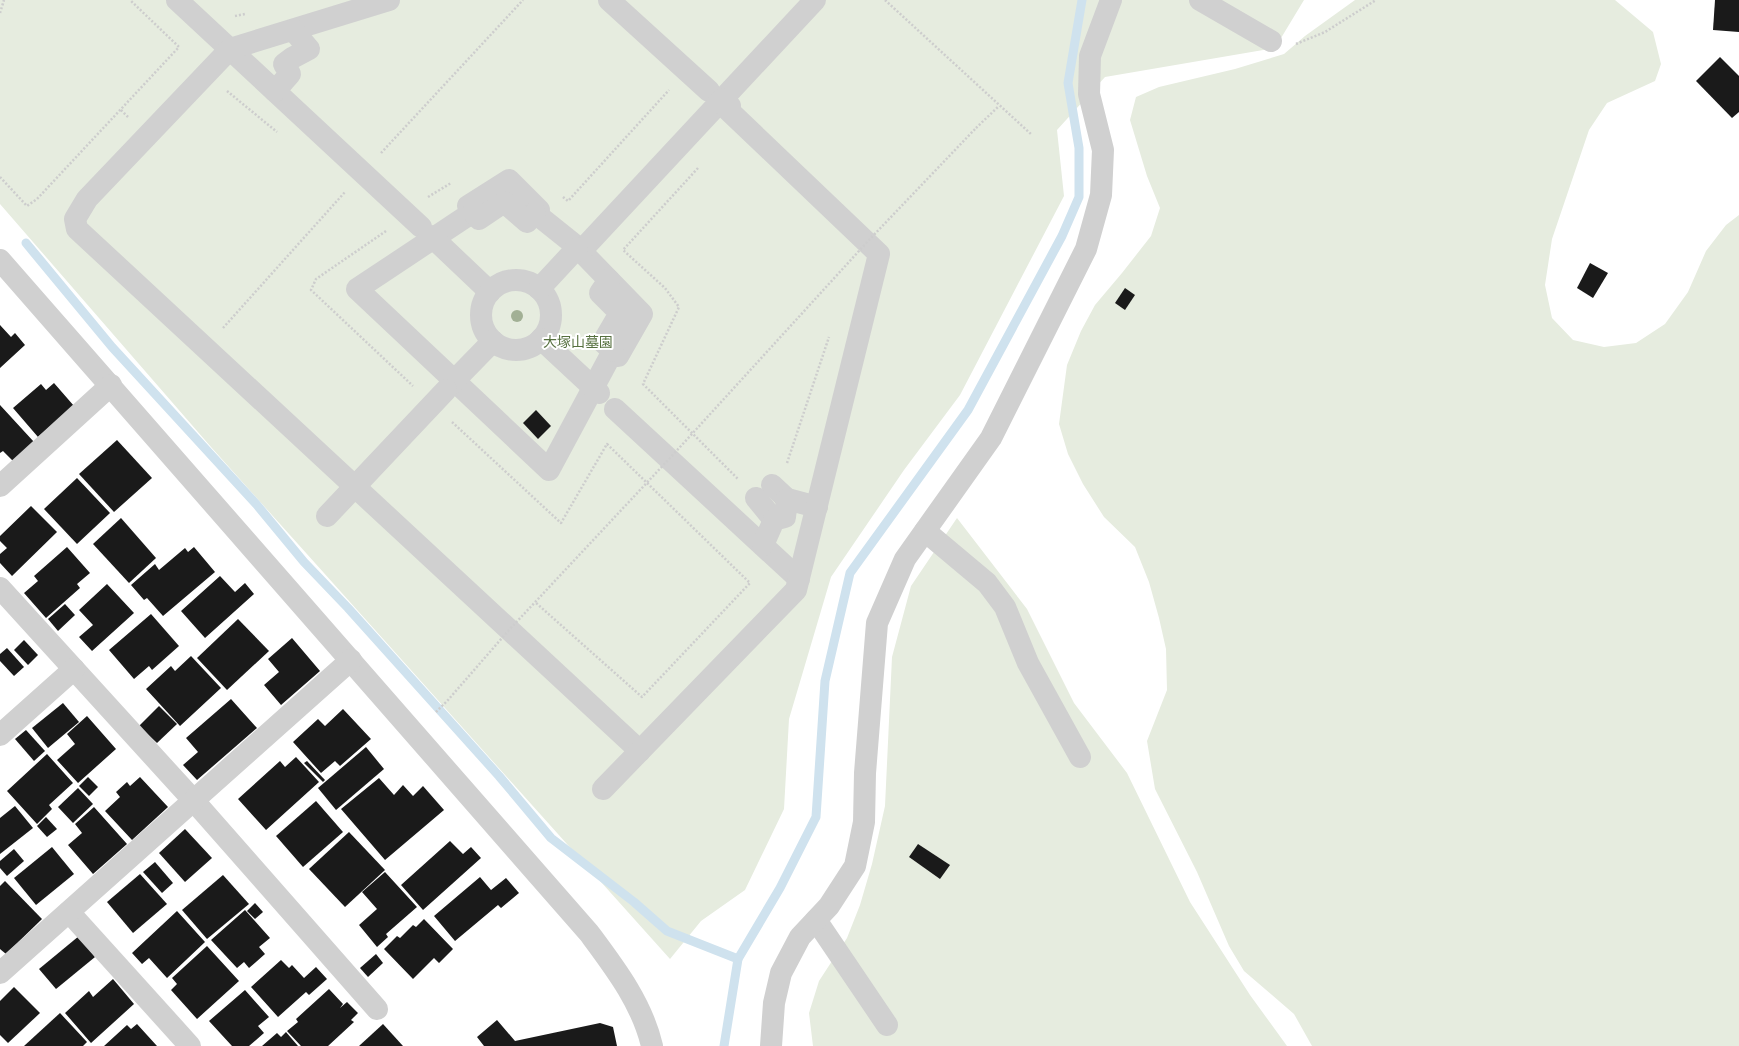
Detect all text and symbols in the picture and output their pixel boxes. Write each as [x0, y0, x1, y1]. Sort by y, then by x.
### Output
park label: 大塚山墓園 [543, 333, 613, 351]

